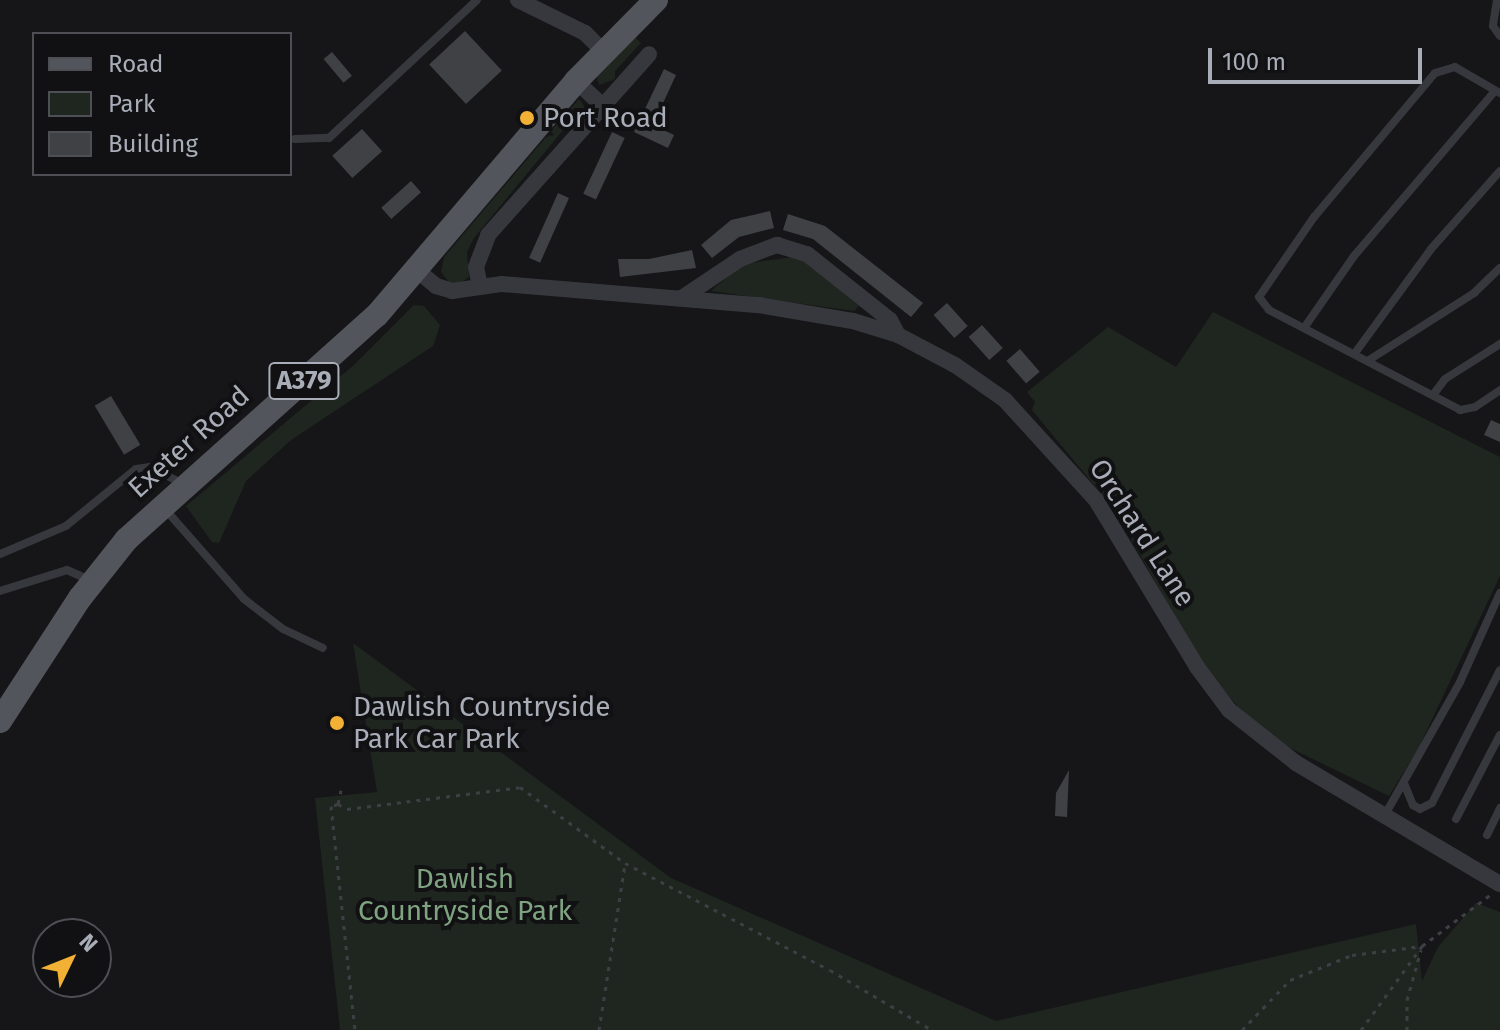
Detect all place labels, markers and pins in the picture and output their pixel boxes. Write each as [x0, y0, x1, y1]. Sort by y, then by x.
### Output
place label: Port Road [543, 101, 668, 135]
marker: Port Road [518, 109, 536, 127]
place label: Dawlish Countryside Park Car Park [353, 690, 611, 756]
marker: Dawlish Countryside Park Car Park [328, 714, 346, 732]

